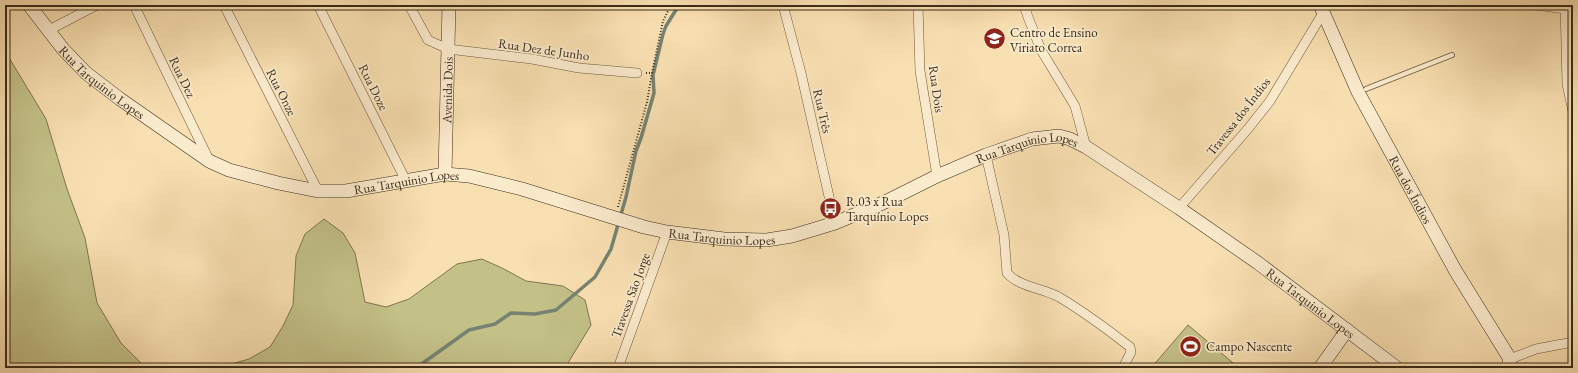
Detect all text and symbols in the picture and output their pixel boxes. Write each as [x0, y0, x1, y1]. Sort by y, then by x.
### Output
place label: Centro de Ensino Viriato Correa [1010, 24, 1098, 56]
school or university icon: Centro de Ensino Viriato Correa [982, 26, 1008, 52]
street label: Rua Dez de Junho [497, 35, 591, 64]
street label: Rua Tarquinio Lopes [55, 42, 148, 123]
street label: Rua Dez [165, 54, 200, 101]
street label: Avenida Dois [438, 57, 457, 125]
street label: Rua Doze [355, 61, 392, 113]
street label: Rua Dois [925, 64, 948, 114]
street label: Rua Onze [262, 66, 301, 119]
street label: Travessa dos Índios [1203, 74, 1274, 159]
street label: Rua Três [809, 87, 836, 135]
street label: Rua Tarquinio Lopes [973, 128, 1081, 168]
street label: Rua dos Índios [1385, 153, 1436, 227]
street label: Rua Tarquinio Lopes [353, 166, 460, 199]
place label: R.03 x Rua Tarquínio Lopes [846, 193, 929, 225]
bus stop icon: R.03 x Rua Tarquínio Lopes [818, 195, 844, 221]
street label: Rua Tarquinio Lopes [668, 224, 776, 249]
street label: Travessa São Jorge [607, 250, 654, 340]
street label: Rua Tarquinio Lopes [1263, 264, 1358, 342]
sports icon: Campo Nascente [1178, 333, 1204, 359]
place label: Campo Nascente [1206, 338, 1292, 355]

